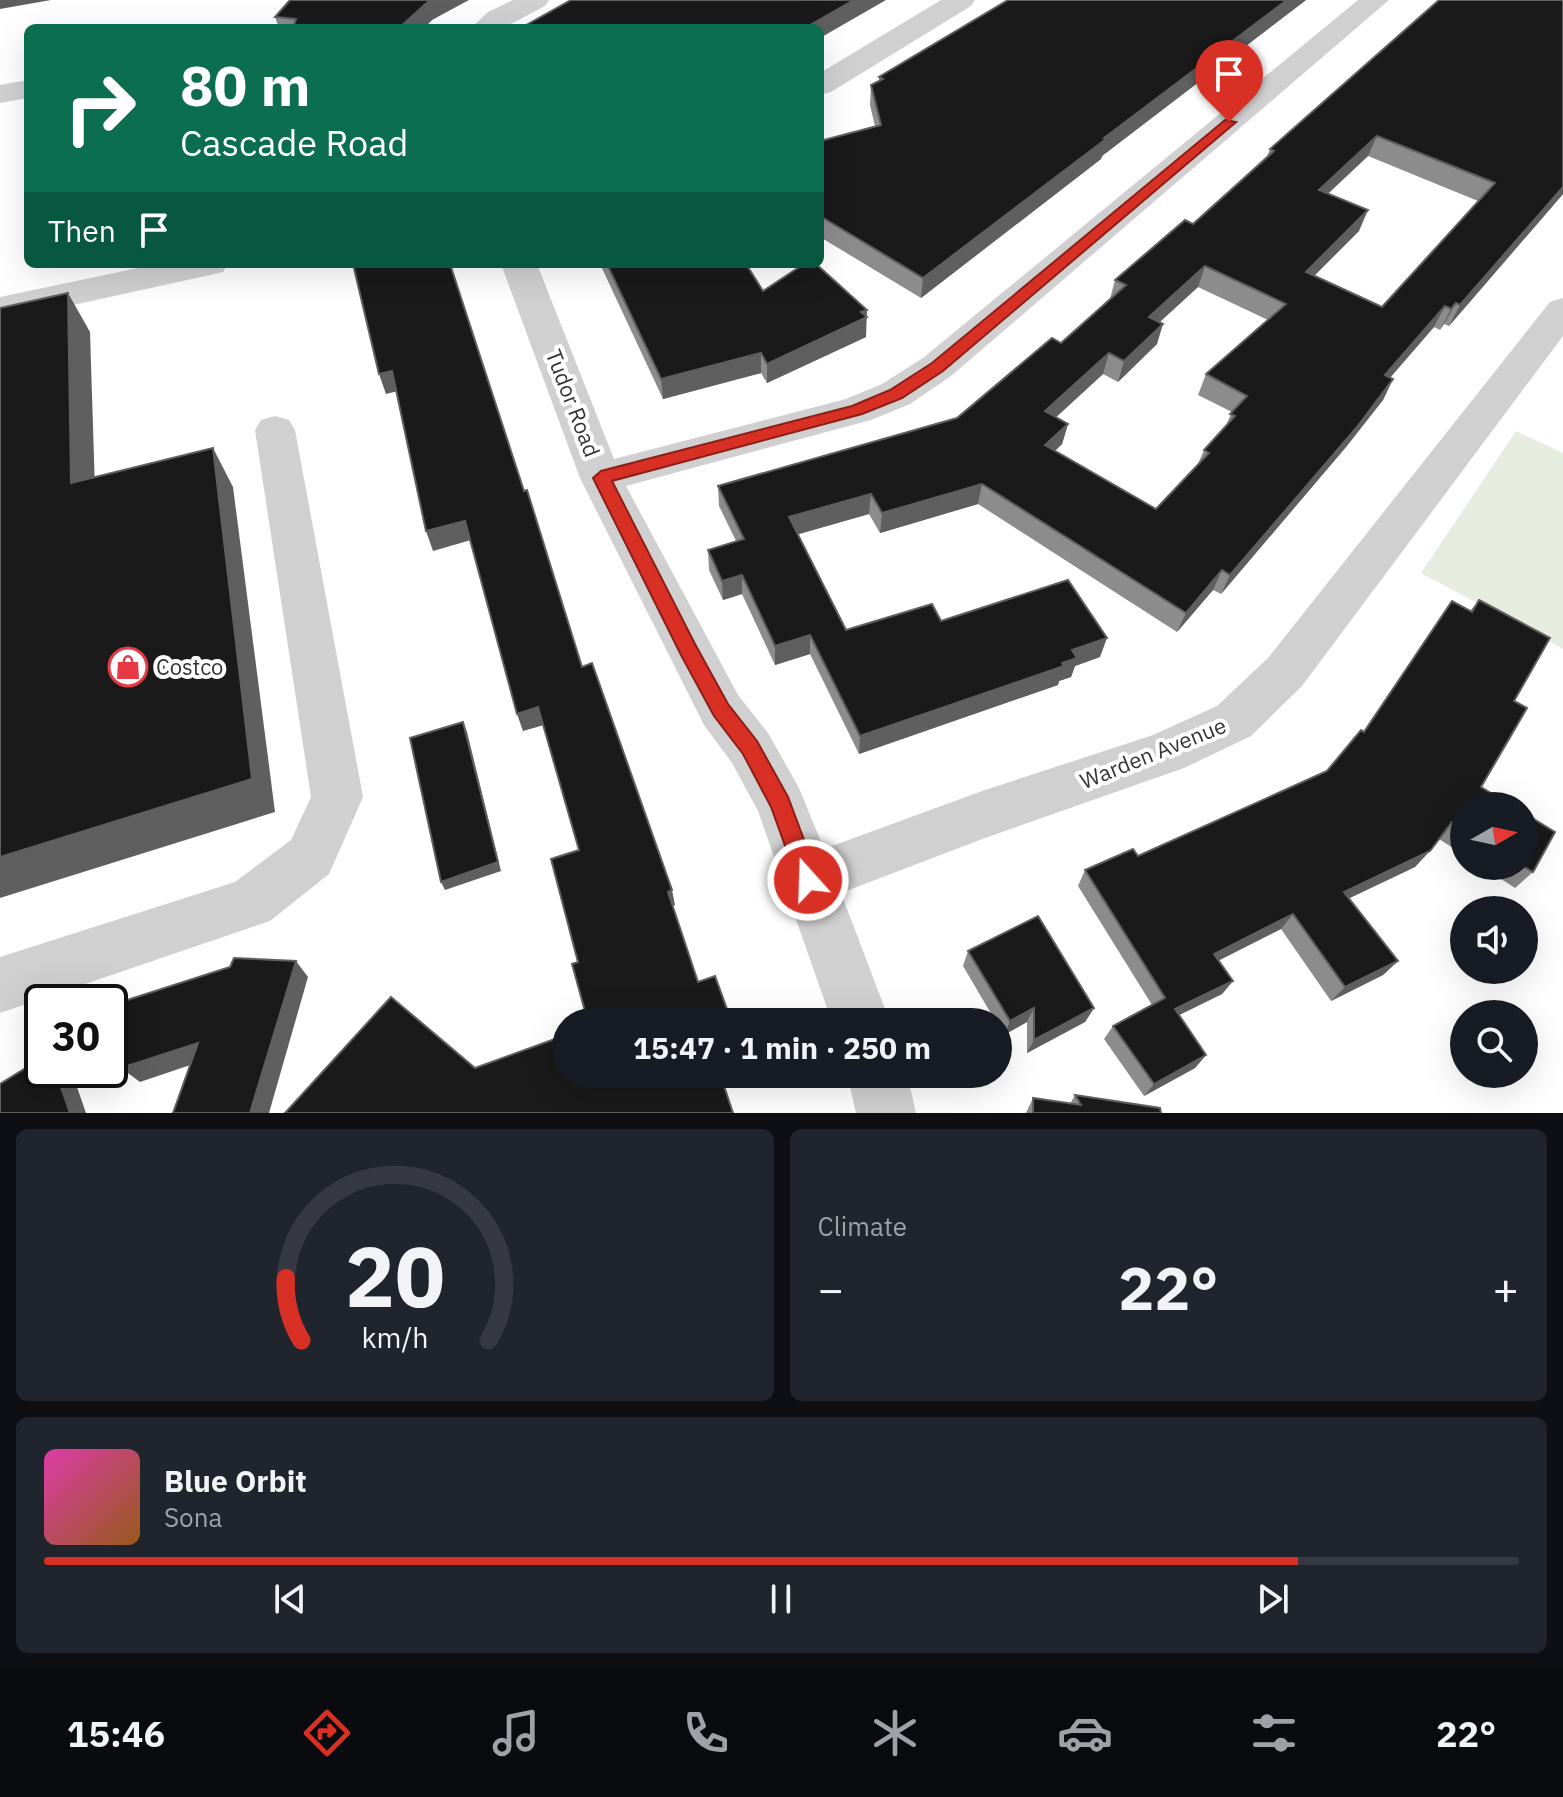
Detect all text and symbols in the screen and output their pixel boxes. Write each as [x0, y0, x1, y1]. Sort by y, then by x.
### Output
pin [1195, 40, 1263, 122]
text: 80 m [180, 49, 310, 121]
icon: arrive [1207, 52, 1251, 96]
icon: right [48, 56, 152, 160]
text: Cascade Road [180, 119, 408, 166]
icon: arrive [132, 208, 176, 252]
text: Then [48, 211, 116, 250]
street label: Tudor Road [540, 345, 607, 461]
shop icon: Costco [107, 646, 149, 688]
place label: Costco [156, 652, 223, 681]
street label: Warden Avenue [1075, 710, 1230, 795]
north arrow [1450, 792, 1538, 880]
map controls [1450, 792, 1538, 1088]
position arrow [766, 838, 850, 922]
button: sound [1450, 896, 1538, 984]
speed limit sign: 30 [24, 984, 128, 1088]
button: search [1450, 1000, 1538, 1088]
text: 15:47 · 1 min · 250 m [633, 1028, 931, 1067]
text: Climate [818, 1209, 907, 1243]
text: 20 [345, 1222, 445, 1330]
text: 22° [1118, 1248, 1218, 1327]
text: − [818, 1260, 844, 1317]
text: + [1493, 1260, 1519, 1317]
text: km/h [361, 1319, 428, 1356]
text: Blue Orbit [164, 1461, 307, 1500]
text: Sona [164, 1500, 222, 1534]
icon: previous [268, 1577, 312, 1621]
icon: pause [759, 1577, 803, 1621]
icon: next [1251, 1577, 1295, 1621]
icon: directions [299, 1705, 355, 1761]
icon: music [488, 1705, 544, 1761]
icon: phone [678, 1705, 734, 1761]
icon: climate [867, 1705, 923, 1761]
icon: car [1057, 1705, 1113, 1761]
icon: filters [1246, 1705, 1302, 1761]
text: 15:46 [67, 1710, 165, 1757]
text: 22° [1436, 1710, 1496, 1757]

